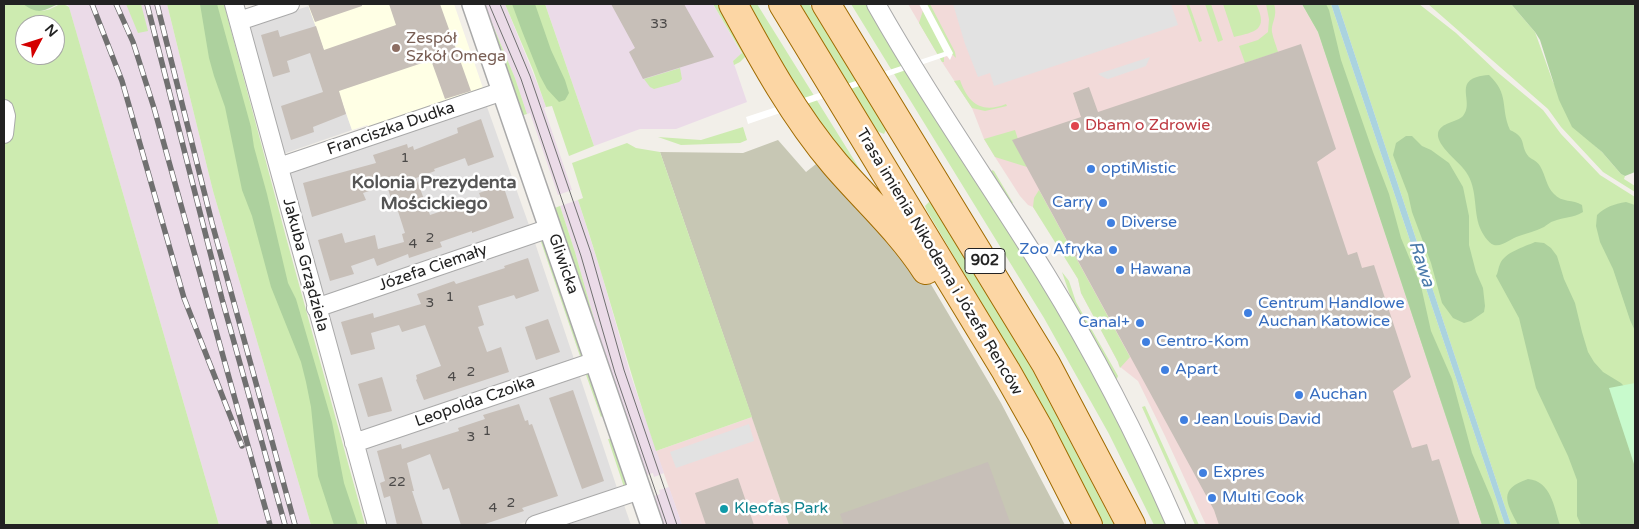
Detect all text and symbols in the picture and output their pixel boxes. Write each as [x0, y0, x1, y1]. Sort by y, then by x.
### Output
north arrow [15, 15, 65, 65]
house number: 33 [650, 16, 668, 32]
text: N [41, 21, 61, 40]
place label: Zespół Szkół Omega [406, 29, 506, 67]
marker: Zespół Szkół Omega [390, 42, 402, 54]
street label: Franciszka Dudka [325, 98, 457, 160]
place label: Dbam o Zdrowie [1085, 116, 1210, 136]
marker: Dbam o Zdrowie [1069, 120, 1081, 132]
street label: Trasa imienia Nikodema i Józefa Renców [852, 125, 1026, 399]
house number: 1 [401, 150, 409, 166]
place label: optiMistic [1101, 159, 1176, 179]
marker: optiMistic [1085, 163, 1097, 175]
district label: Kolonia Prezydenta Mościckiego [351, 172, 517, 214]
place label: Carry [1052, 193, 1093, 213]
street label: Jakuba Grządziela [278, 196, 332, 334]
marker: Carry [1097, 197, 1109, 209]
place label: Diverse [1121, 213, 1177, 233]
marker: Diverse [1105, 217, 1117, 229]
house number: 2 [426, 230, 434, 246]
street label: Gliwicka [544, 231, 582, 297]
house number: 4 [409, 236, 417, 252]
water label: Rawa [1403, 238, 1439, 290]
street label: Józefa Ciemały [376, 240, 490, 296]
place label: Zoo Afryka [1019, 240, 1103, 260]
marker: Zoo Afryka [1107, 244, 1119, 256]
road number: 902 [965, 248, 1005, 274]
place label: Hawana [1130, 260, 1191, 280]
marker: Hawana [1114, 264, 1126, 276]
house number: 1 [446, 289, 454, 305]
place label: Centrum Handlowe Auchan Katowice [1258, 294, 1404, 332]
house number: 3 [426, 295, 434, 311]
marker: Centrum Handlowe Auchan Katowice [1242, 307, 1254, 319]
place label: Canal+ [1078, 313, 1130, 333]
marker: Canal+ [1134, 317, 1146, 329]
place label: Centro-Kom [1156, 332, 1249, 352]
marker: Centro-Kom [1140, 336, 1152, 348]
place label: Apart [1175, 360, 1218, 380]
house number: 2 [467, 364, 475, 380]
marker: Apart [1159, 364, 1171, 376]
house number: 4 [448, 369, 456, 385]
street label: Leopolda Czoika [413, 373, 537, 431]
place label: Auchan [1309, 385, 1367, 405]
marker: Auchan [1293, 389, 1305, 401]
place label: Jean Louis David [1194, 410, 1321, 430]
marker: Jean Louis David [1178, 414, 1190, 426]
house number: 1 [483, 423, 491, 439]
house number: 3 [467, 429, 475, 445]
place label: Expres [1213, 463, 1265, 483]
marker: Expres [1197, 467, 1209, 479]
house number: 22 [388, 474, 406, 490]
place label: Multi Cook [1222, 488, 1304, 508]
marker: Multi Cook [1206, 492, 1218, 504]
house number: 2 [507, 495, 515, 511]
place label: Kleofas Park [734, 499, 828, 519]
house number: 4 [489, 500, 497, 516]
marker: Kleofas Park [718, 503, 730, 515]

